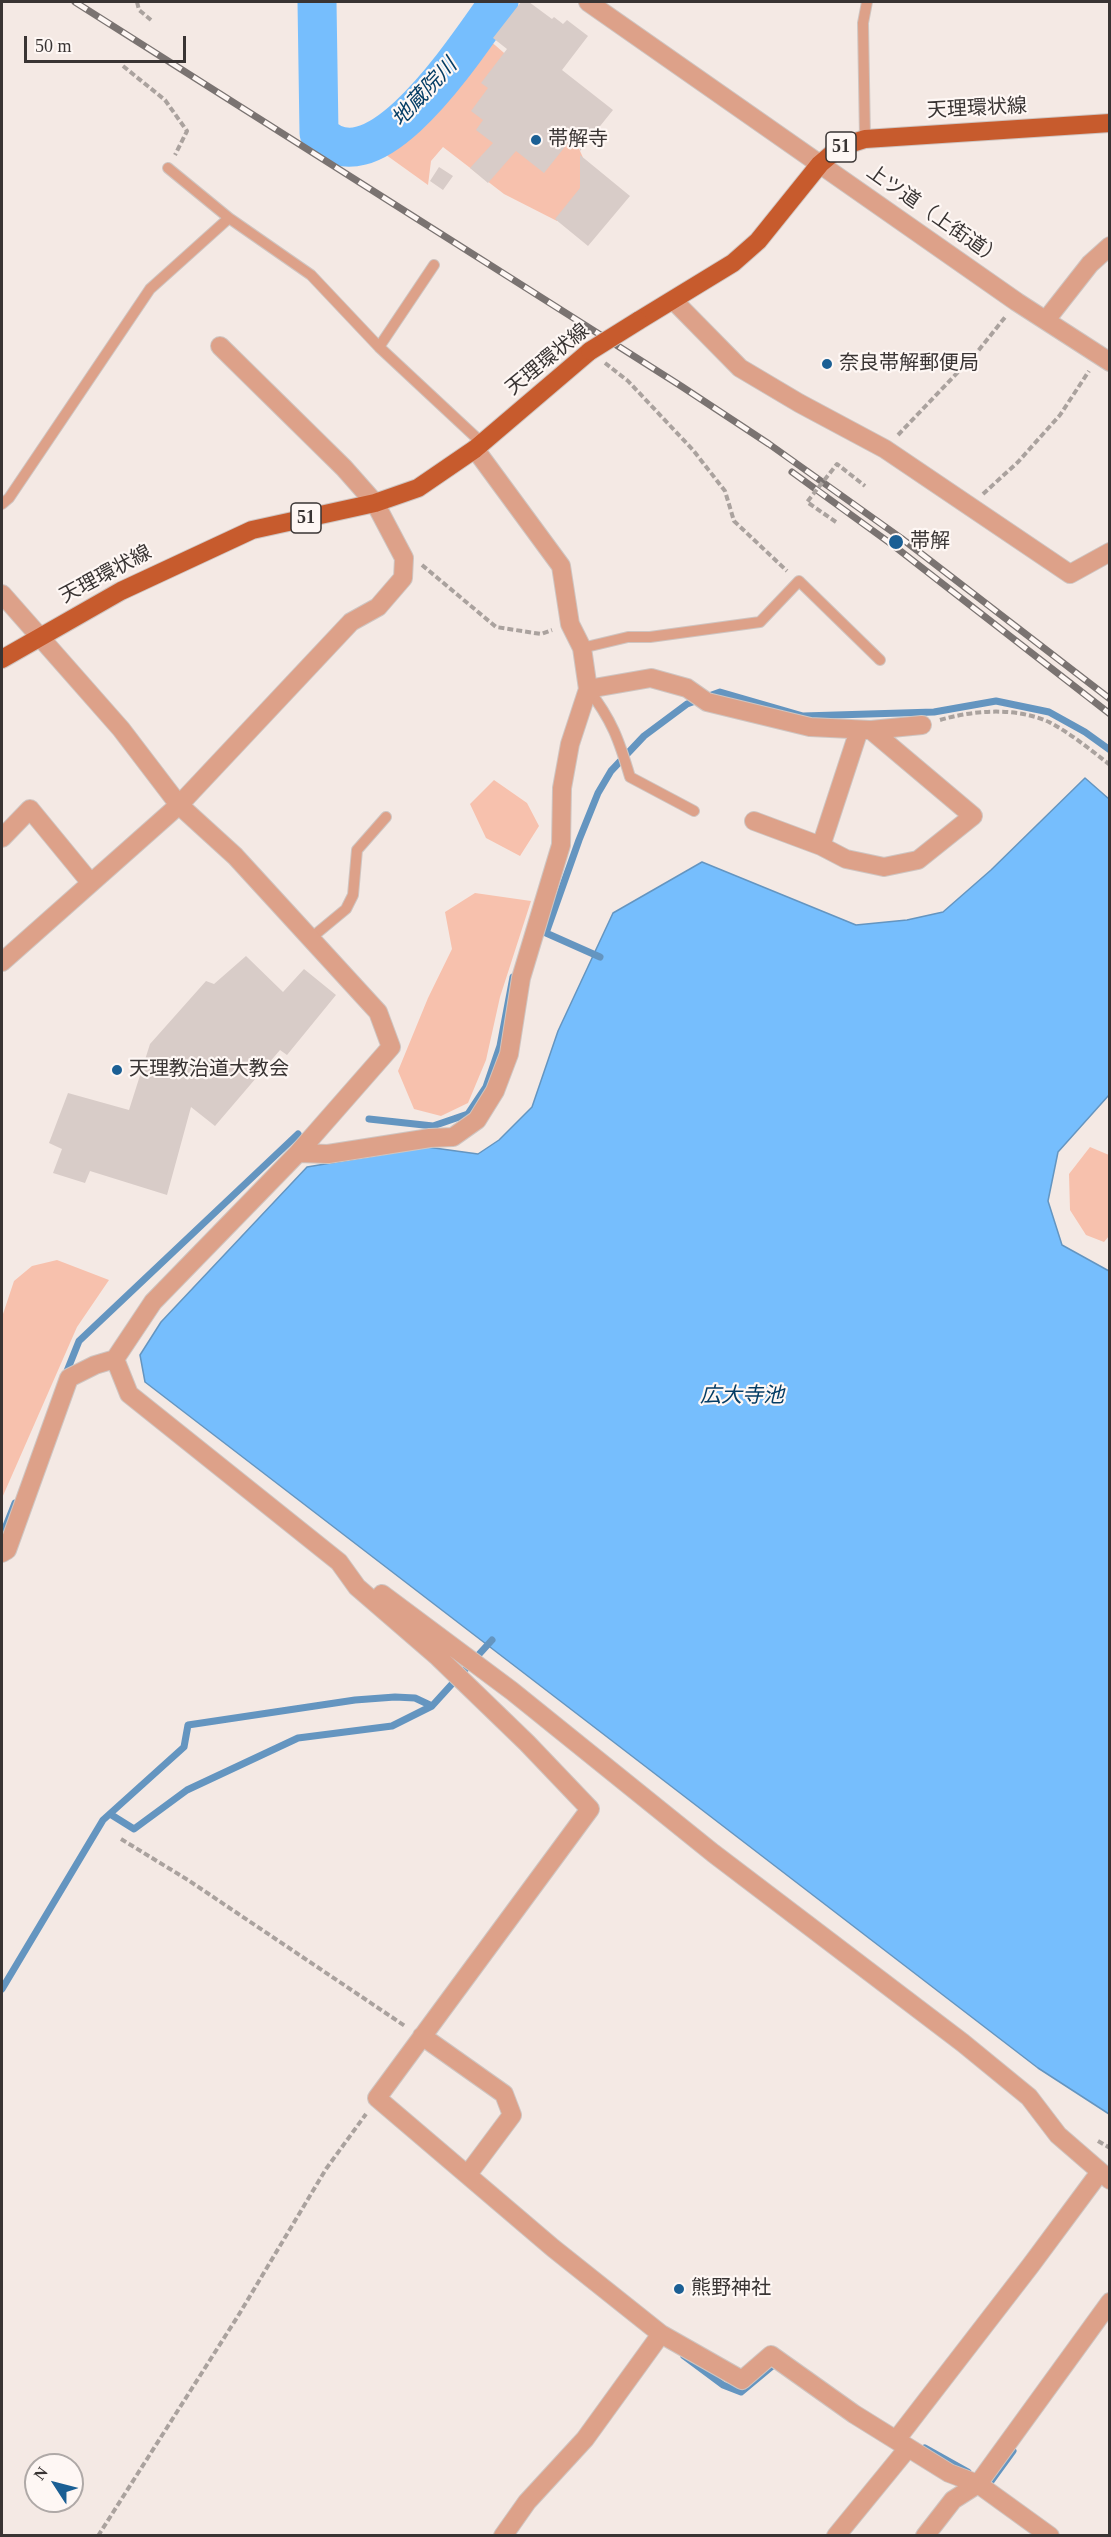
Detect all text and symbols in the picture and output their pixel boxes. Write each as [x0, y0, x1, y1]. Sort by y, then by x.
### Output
scale bar [27, 24, 189, 62]
text: 50 m [35, 36, 72, 56]
water label: 地蔵院川 [387, 54, 463, 132]
street label: 天理環状線 [926, 94, 1028, 124]
place label: 帯解寺 [548, 128, 608, 152]
road number: 51 [826, 132, 856, 162]
marker: 帯解寺 [529, 133, 543, 147]
street label: 上ツ道（上街道） [862, 160, 1006, 272]
street label: 天理環状線 [502, 319, 594, 401]
place label: 奈良帯解郵便局 [839, 352, 979, 376]
marker: 奈良帯解郵便局 [820, 357, 834, 371]
road number: 51 [291, 503, 321, 533]
place label: 帯解 [910, 530, 950, 554]
marker: 帯解 [887, 533, 905, 551]
street label: 天理環状線 [56, 541, 156, 609]
place label: 天理教治道大教会 [129, 1058, 289, 1082]
marker: 天理教治道大教会 [110, 1063, 124, 1077]
water label: 広大寺池 [700, 1383, 784, 1409]
place label: 熊野神社 [691, 2277, 771, 2301]
marker: 熊野神社 [672, 2282, 686, 2296]
north arrow [24, 2453, 84, 2513]
text: N [30, 2464, 51, 2483]

